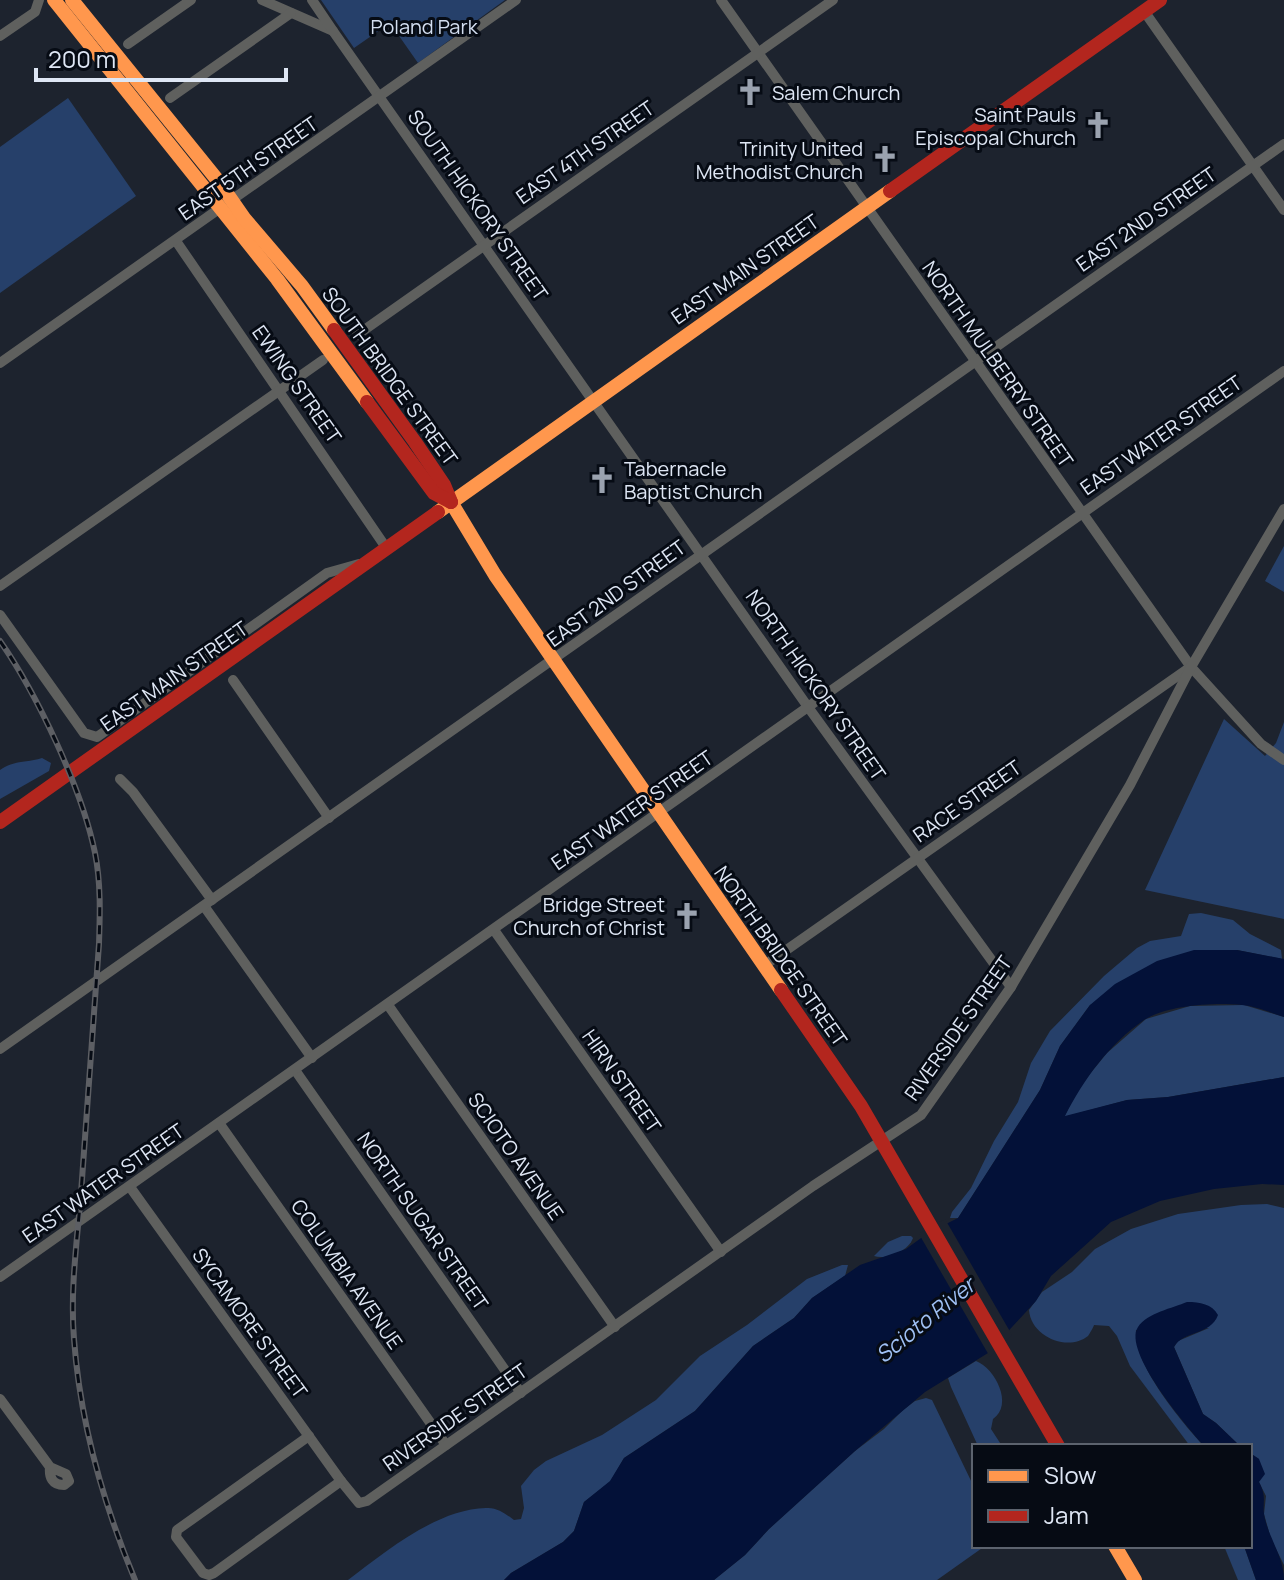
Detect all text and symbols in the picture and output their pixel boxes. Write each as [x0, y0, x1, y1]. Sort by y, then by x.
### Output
park label: Poland Park [370, 13, 479, 40]
scale bar [36, 32, 286, 82]
text: 200 m [48, 42, 116, 75]
church icon: Salem Church [735, 77, 765, 107]
place label: Salem Church [772, 79, 901, 106]
street label: EAST 4TH STREET [510, 94, 660, 210]
place label: Saint Pauls Episcopal Church [915, 101, 1076, 151]
street label: SOUTH HICKORY STREET [402, 104, 554, 306]
street label: EAST 5TH STREET [173, 110, 323, 226]
church icon: Saint Pauls Episcopal Church [1083, 110, 1113, 140]
place label: Trinity United Methodist Church [696, 135, 863, 185]
church icon: Trinity United Methodist Church [870, 144, 900, 174]
street label: EAST 2ND STREET [1070, 160, 1222, 278]
street label: EAST MAIN STREET [666, 208, 824, 330]
street label: NORTH MULBERRY STREET [916, 255, 1080, 473]
street label: SOUTH BRIDGE STREET [316, 281, 464, 471]
street label: EWING STREET [246, 320, 348, 448]
street label: EAST WATER STREET [1075, 369, 1247, 501]
place label: Tabernacle Baptist Church [624, 455, 762, 505]
church icon: Tabernacle Baptist Church [587, 465, 617, 495]
street label: EAST 2ND STREET [541, 533, 691, 653]
street label: NORTH HICKORY STREET [740, 584, 892, 786]
street label: EAST MAIN STREET [95, 615, 253, 737]
street label: EAST WATER STREET [546, 744, 718, 876]
street label: RACE STREET [908, 754, 1026, 848]
street label: NORTH BRIDGE STREET [708, 860, 854, 1052]
place label: Bridge Street Church of Christ [513, 891, 665, 941]
church icon: Bridge Street Church of Christ [672, 901, 702, 931]
street label: RIVERSIDE STREET [898, 950, 1018, 1106]
street label: HIRN STREET [576, 1024, 668, 1138]
street label: SCIOTO AVENUE [462, 1087, 570, 1225]
street label: EAST WATER STREET [17, 1117, 189, 1249]
street label: NORTH SUGAR STREET [351, 1127, 495, 1315]
street label: COLUMBIA AVENUE [285, 1194, 409, 1354]
street label: SYCAMORE STREET [186, 1242, 314, 1404]
water label: Scioto River [869, 1269, 983, 1369]
street label: RIVERSIDE STREET [377, 1357, 533, 1477]
legend [972, 1444, 1252, 1548]
text: Slow [1044, 1458, 1097, 1491]
text: Jam [1044, 1498, 1089, 1531]

